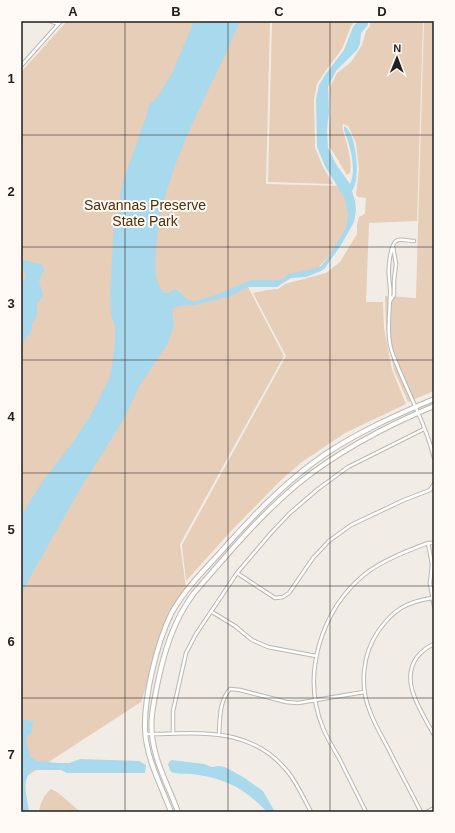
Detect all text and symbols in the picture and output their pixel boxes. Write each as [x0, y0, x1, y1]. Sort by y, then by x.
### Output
text: A [68, 4, 78, 19]
text: B [171, 4, 181, 19]
text: C [274, 4, 284, 19]
text: D [377, 4, 387, 19]
north arrow [377, 38, 417, 78]
text: N [393, 42, 401, 54]
text: 1 [7, 71, 15, 86]
text: 2 [7, 184, 15, 199]
park label: Savannas Preserve State Park [84, 197, 206, 229]
text: 3 [7, 296, 15, 311]
text: 4 [7, 409, 15, 424]
text: 5 [7, 522, 15, 537]
text: 6 [7, 634, 15, 649]
text: 7 [7, 747, 15, 762]

